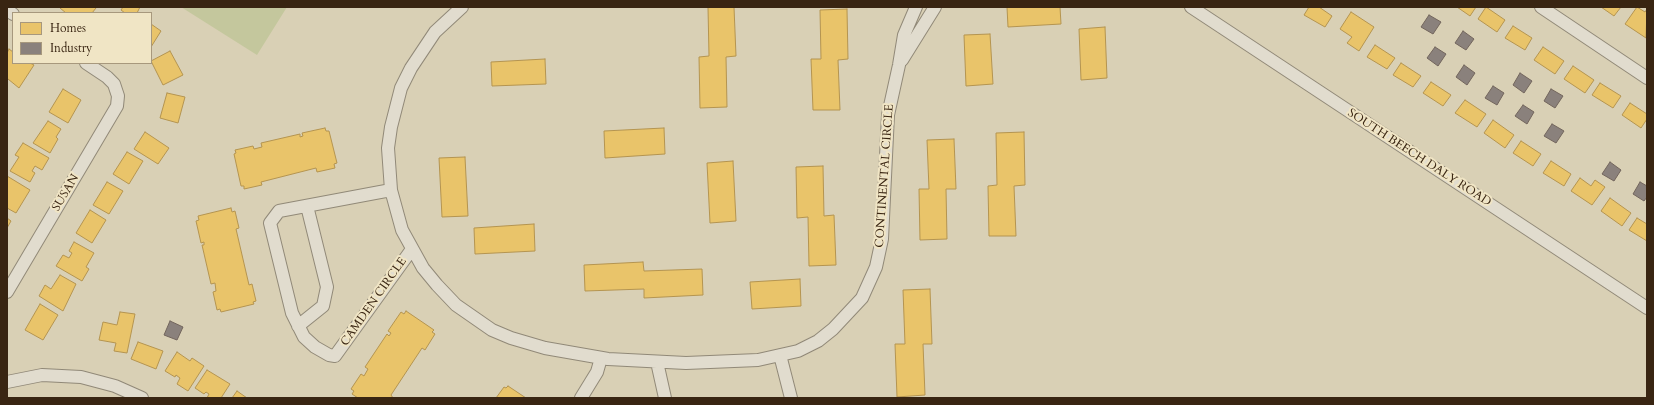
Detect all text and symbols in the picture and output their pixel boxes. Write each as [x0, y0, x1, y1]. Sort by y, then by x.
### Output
legend [12, 12, 152, 64]
text: Homes [50, 20, 86, 36]
text: Industry [50, 40, 92, 56]
street label: CONTINENTAL CIRCLE [873, 104, 897, 248]
street label: SOUTH BEECH DALY ROAD [1344, 106, 1494, 210]
street label: SUSAN [49, 172, 83, 214]
street label: CAMDEN CIRCLE [338, 255, 410, 349]

